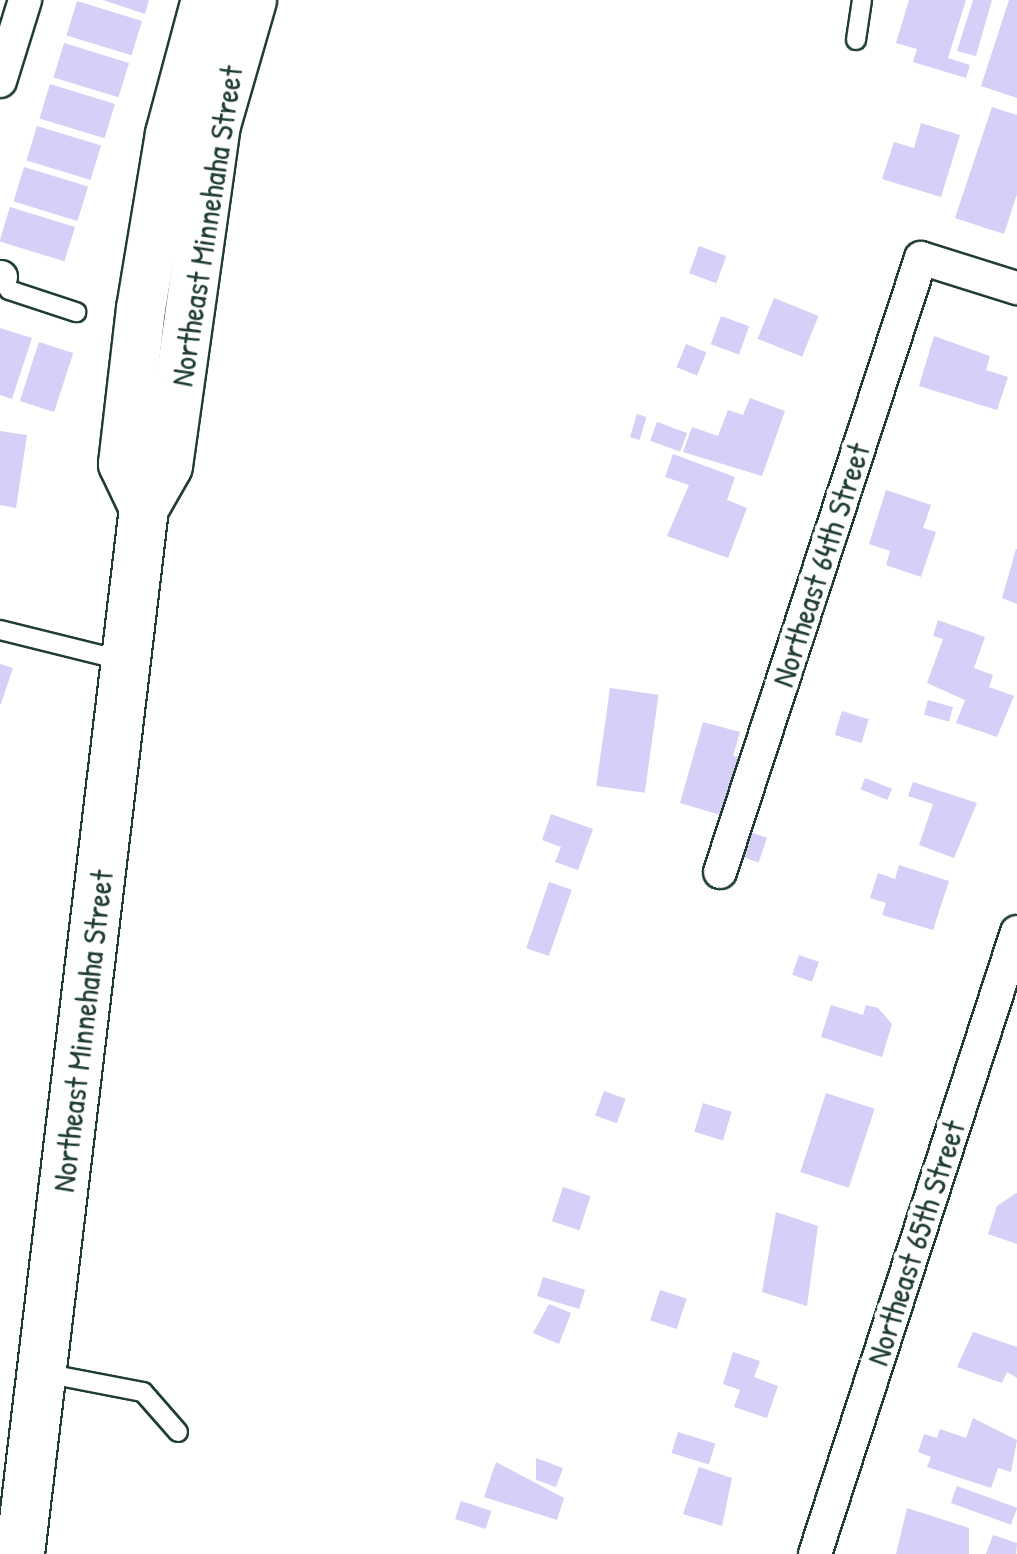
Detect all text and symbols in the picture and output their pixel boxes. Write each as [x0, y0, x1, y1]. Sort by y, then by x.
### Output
street label: Northeast Minnehaha Street [163, 63, 251, 389]
street label: Northeast 64th Street [764, 438, 878, 692]
street label: Northeast Minnehaha Street [44, 868, 122, 1194]
street label: Northeast 65th Street [858, 1116, 974, 1370]

